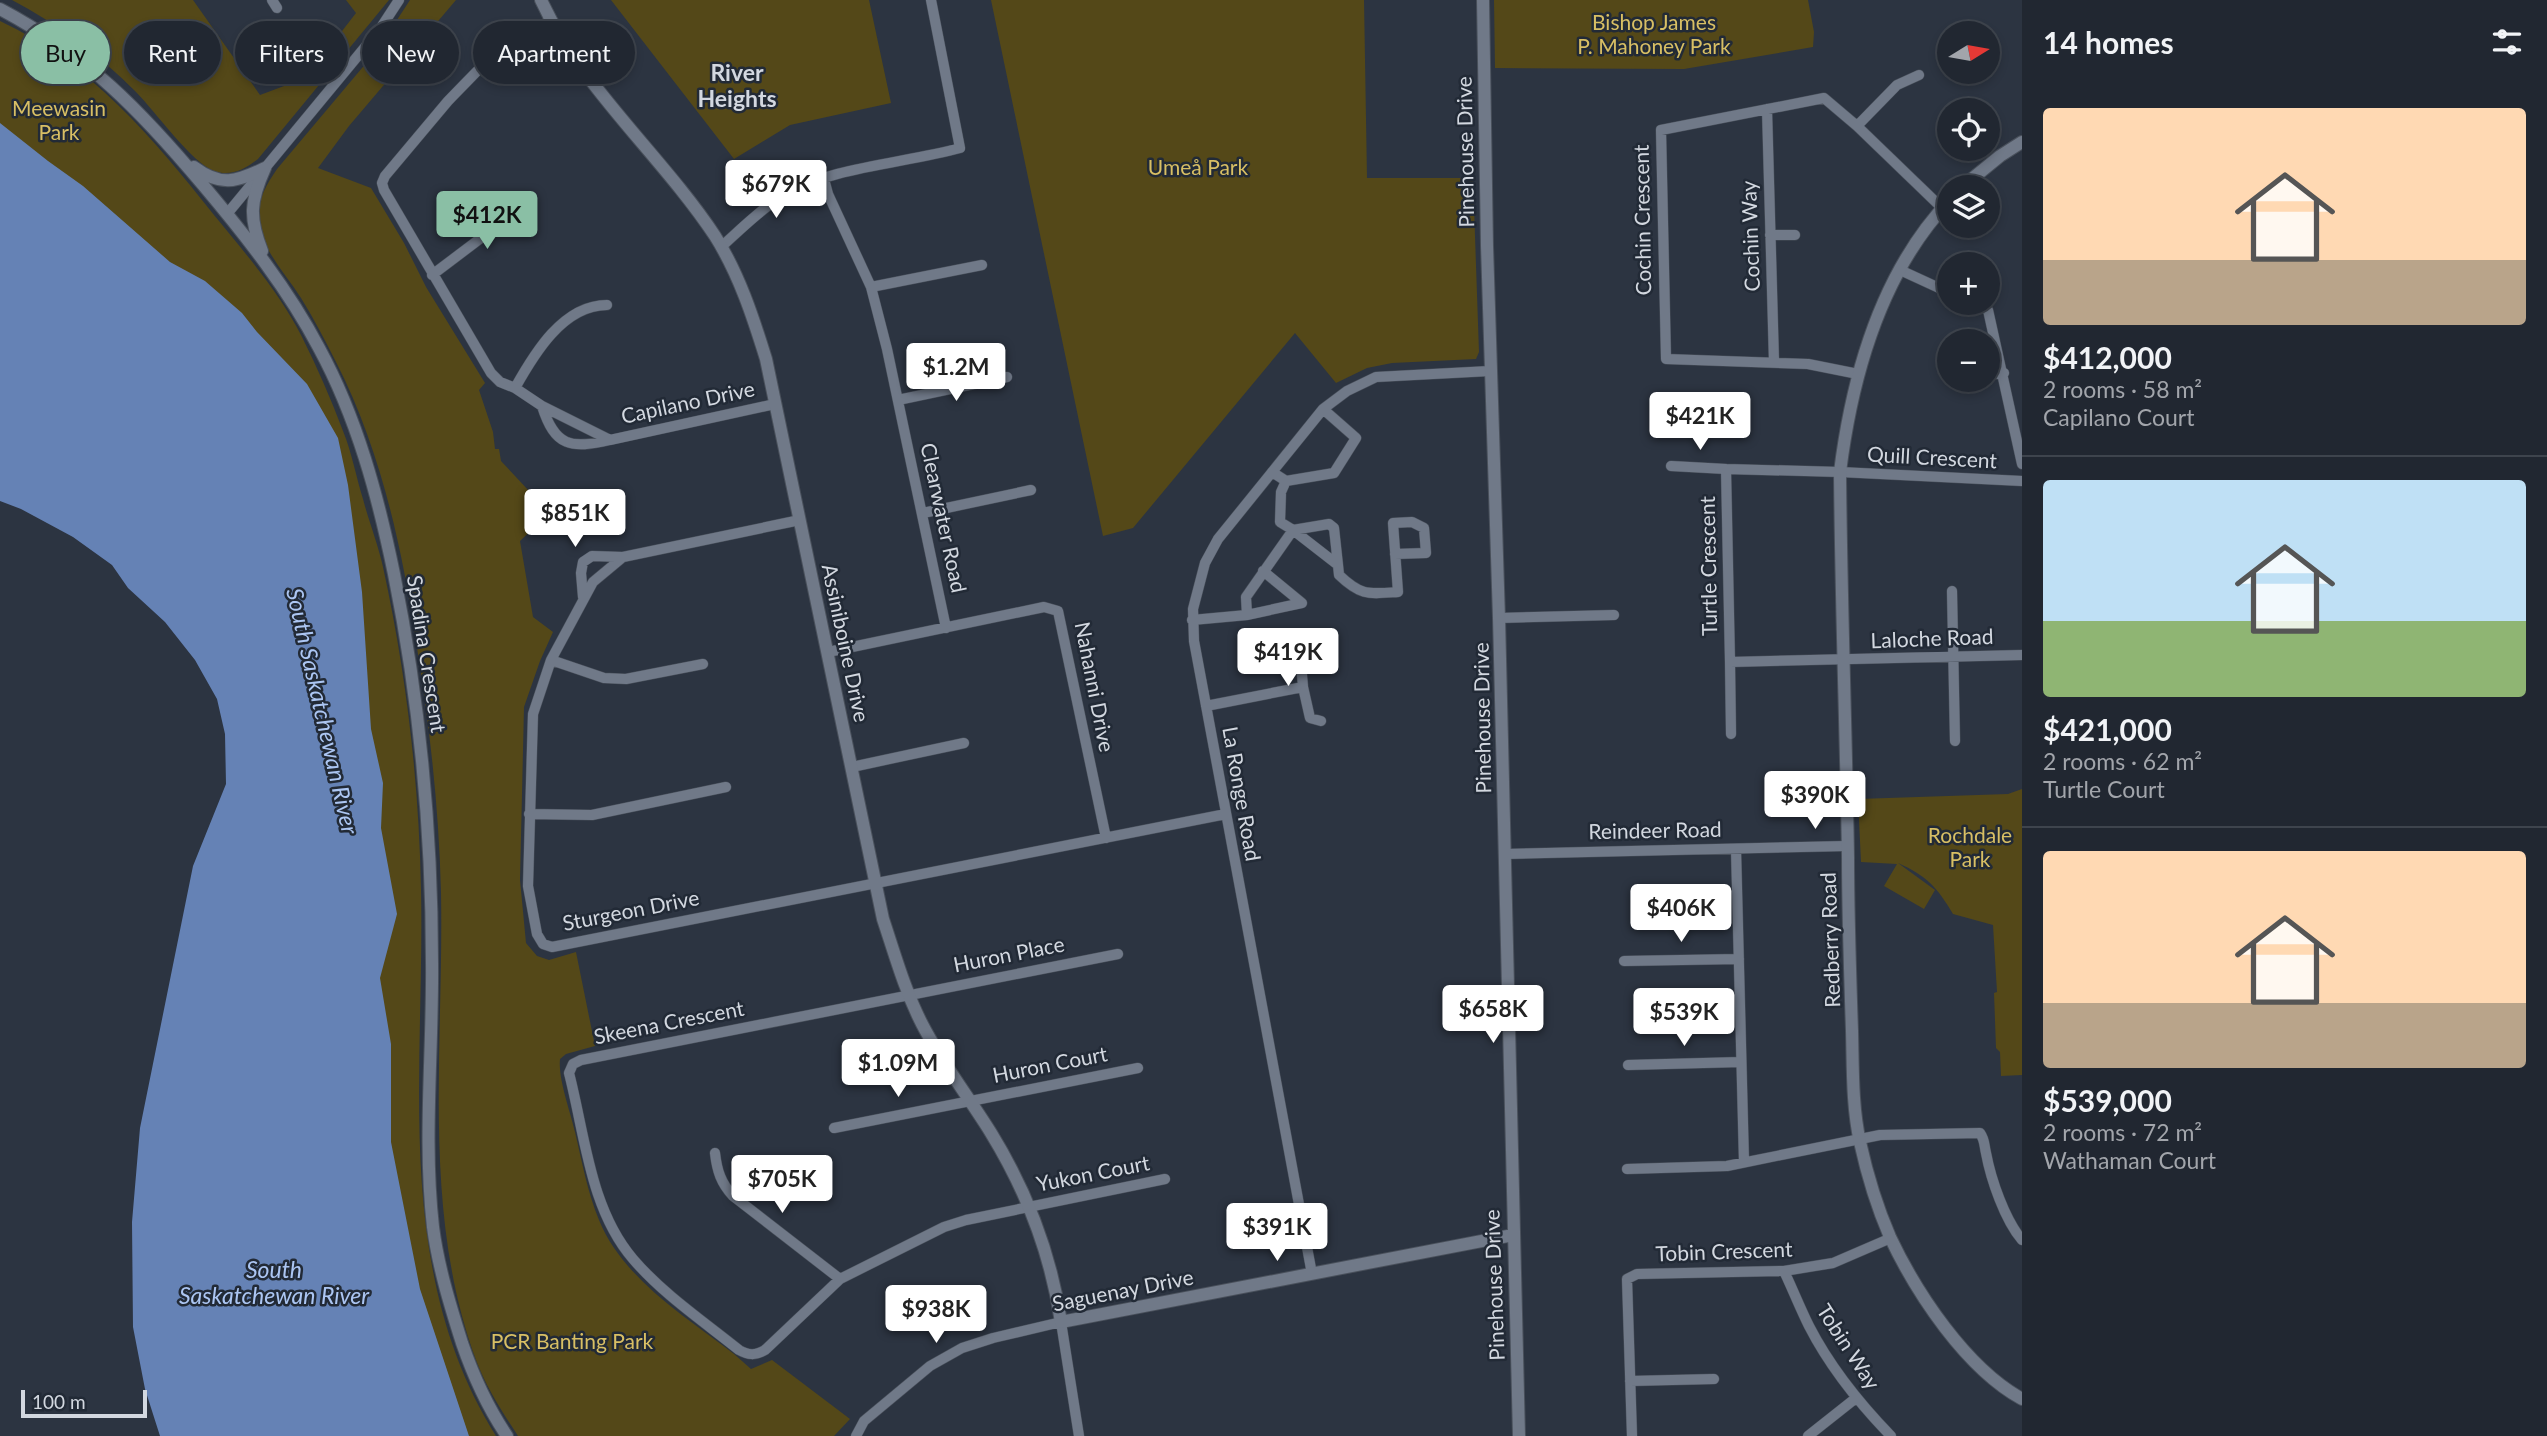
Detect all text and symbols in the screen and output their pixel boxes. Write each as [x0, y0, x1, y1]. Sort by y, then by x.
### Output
park label: Bishop James P. Mahoney Park [1577, 9, 1731, 58]
chip: Buy [21, 21, 110, 84]
chip: Rent [124, 21, 221, 84]
chip: Filters [235, 21, 348, 84]
chip: New [362, 21, 459, 84]
chip: Apartment [473, 21, 635, 84]
north arrow [1937, 21, 2000, 84]
map controls [1937, 21, 2000, 392]
icon: filters [2488, 23, 2526, 61]
text: 14 homes [2043, 24, 2174, 60]
district label: River Heights [697, 58, 777, 112]
street label: Pinehouse Drive [1451, 76, 1478, 228]
park label: Meewasin Park [12, 95, 106, 144]
button: locate [1937, 98, 2000, 161]
street label: Cochin Crescent [1628, 144, 1655, 296]
park label: Umeå Park [1148, 154, 1248, 179]
icon: home [2222, 154, 2348, 280]
pin: $679K [727, 160, 825, 220]
text: $679K [741, 169, 811, 197]
button: layers [1937, 175, 2000, 238]
street label: Cochin Way [1735, 180, 1764, 292]
pin: $412K [438, 191, 536, 251]
text: $412K [452, 200, 522, 228]
button: + [1937, 252, 2000, 315]
button: − [1937, 329, 2000, 392]
text: $412,000 [2043, 339, 2172, 375]
pin: $1.2M [907, 344, 1005, 403]
text: $1.2M [922, 352, 990, 380]
street label: Capilano Drive [619, 375, 757, 428]
text: 2 rooms · 58 m² [2043, 375, 2202, 403]
pin: $421K [1651, 392, 1749, 452]
text: $421K [1665, 401, 1735, 429]
text: Capilano Court [2043, 403, 2194, 431]
street label: Clearwater Road [916, 440, 973, 595]
street label: Quill Crescent [1866, 441, 1998, 472]
pin: $851K [526, 490, 624, 549]
street label: Turtle Crescent [1694, 495, 1721, 636]
text: $851K [540, 498, 610, 526]
icon: home [2222, 526, 2348, 652]
street label: Assiniboine Drive [817, 561, 875, 724]
street label: Spadina Crescent [403, 573, 452, 735]
water label: South Saskatchewan River [281, 585, 365, 838]
street label: Nahanni Drive [1071, 619, 1120, 754]
street label: Laloche Road [1870, 623, 1994, 652]
pin: $419K [1239, 628, 1337, 688]
text: $419K [1253, 637, 1323, 665]
street label: Pinehouse Drive [1468, 642, 1495, 794]
text: $421,000 [2043, 711, 2172, 747]
street label: La Ronge Road [1218, 724, 1267, 863]
text: 2 rooms · 62 m² [2043, 747, 2202, 775]
pin: $390K [1766, 772, 1864, 831]
text: Turtle Court [2043, 775, 2165, 803]
text: $390K [1780, 780, 1850, 808]
street label: Reindeer Road [1588, 816, 1722, 843]
park label: Rochdale Park [1928, 822, 2012, 871]
street label: Redberry Road [1815, 872, 1844, 1008]
street label: Sturgeon Drive [560, 884, 701, 935]
pin: $406K [1632, 884, 1730, 944]
text: $406K [1646, 893, 1716, 921]
icon: home [2222, 897, 2348, 1023]
street label: Huron Place [951, 931, 1066, 977]
pin: $658K [1444, 986, 1542, 1045]
pin: $539K [1635, 988, 1733, 1048]
text: $658K [1458, 994, 1528, 1022]
street label: Skeena Crescent [592, 995, 746, 1048]
text: $539K [1649, 997, 1719, 1025]
pin: $1.09M [841, 1040, 955, 1099]
street label: Huron Court [990, 1040, 1110, 1087]
text: $1.09M [858, 1048, 938, 1076]
text: $539,000 [2043, 1082, 2172, 1118]
text: 2 rooms · 72 m² [2043, 1118, 2202, 1146]
text: Wathaman Court [2043, 1146, 2216, 1174]
street label: Yukon Court [1034, 1149, 1152, 1196]
pin: $705K [733, 1156, 831, 1215]
text: $705K [747, 1164, 817, 1192]
pin: $391K [1228, 1204, 1326, 1263]
street label: Pinehouse Drive [1478, 1209, 1509, 1361]
text: $391K [1242, 1212, 1312, 1240]
street label: Tobin Crescent [1655, 1236, 1793, 1265]
water label: South Saskatchewan River [179, 1255, 370, 1309]
street label: Saguenay Drive [1050, 1264, 1195, 1315]
pin: $938K [887, 1286, 985, 1345]
text: $938K [901, 1294, 971, 1322]
street label: Tobin Way [1812, 1299, 1886, 1394]
park label: PCR Banting Park [491, 1328, 654, 1353]
scale bar [21, 1387, 147, 1419]
text: 100 m [32, 1390, 86, 1413]

